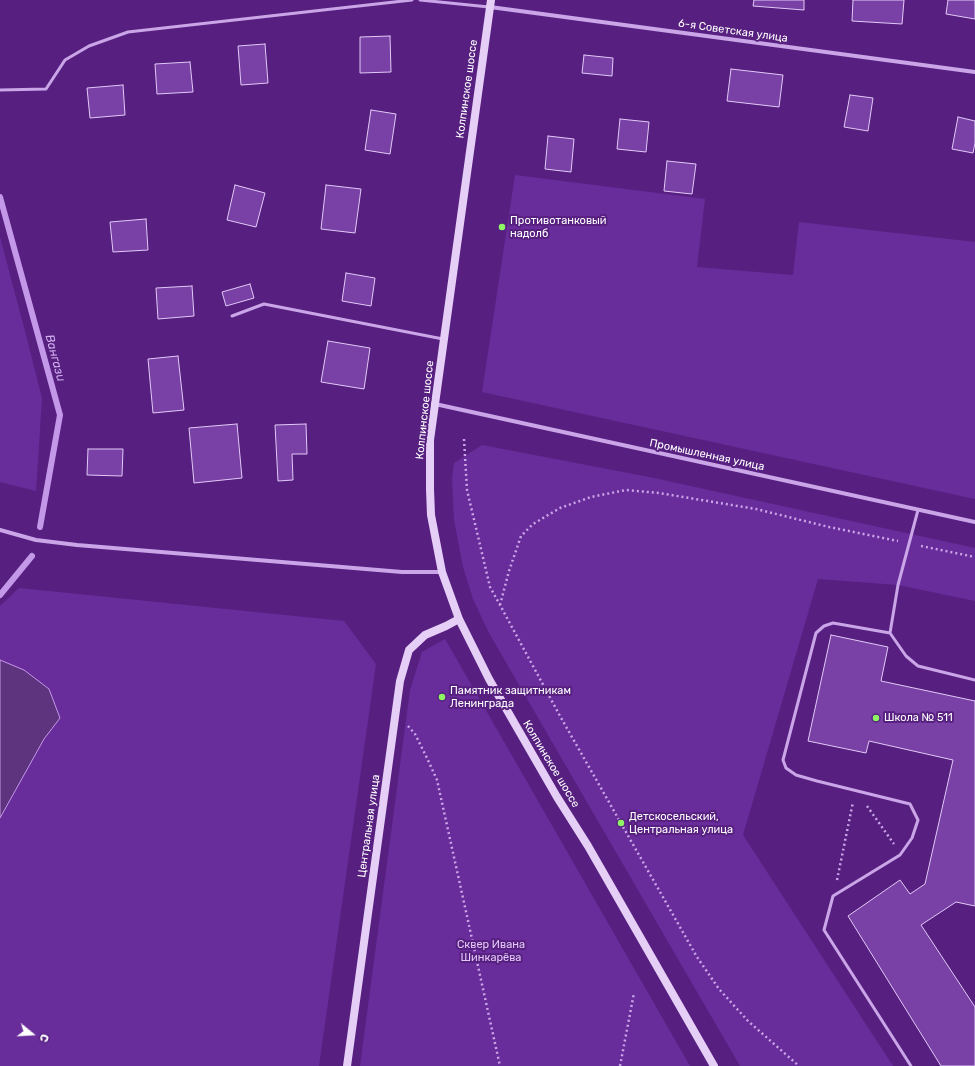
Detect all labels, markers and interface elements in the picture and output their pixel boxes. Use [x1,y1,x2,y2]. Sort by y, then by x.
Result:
street label: 6-я Советская улица [677,17,789,45]
street label: Колпинское шоссе [454,39,480,139]
place label: Противотанковый надолб [510,214,607,240]
marker: Противотанковый надолб [497,222,507,232]
water label: Вангази [42,333,68,383]
street label: Колпинское шоссе [413,360,437,460]
street label: Промышленная улица [648,436,766,474]
place label: Памятник защитникам Ленинграда [450,684,571,710]
marker: Памятник защитникам Ленинграда [437,692,447,702]
place label: Школа № 511 [884,711,953,725]
marker: Школа № 511 [871,713,881,723]
street label: Колпинское шоссе [520,718,582,810]
street label: Центральная улица [355,774,383,878]
place label: Детскосельский, Центральная улица [629,810,733,836]
marker: Детскосельский, Центральная улица [616,818,626,828]
park label: Сквер Ивана Шинкарёва [457,938,525,964]
north arrow [12,1014,52,1054]
text: С [37,1032,51,1044]

